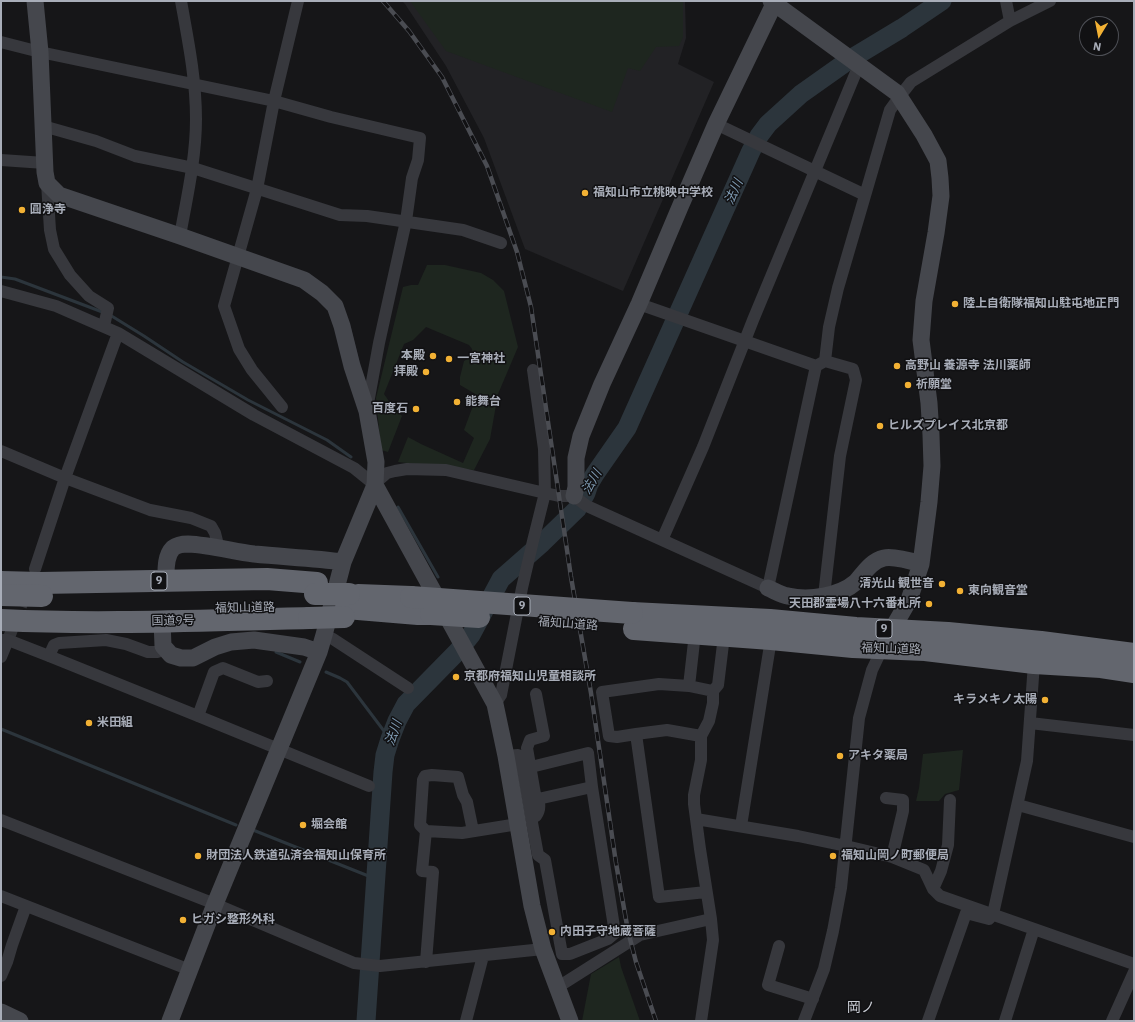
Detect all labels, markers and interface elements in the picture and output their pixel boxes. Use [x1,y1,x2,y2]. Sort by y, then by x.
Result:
north arrow [1079,16,1119,56]
text: N [1092,39,1102,54]
water label: 法川 [722,177,746,207]
place label: 福知山市立桃映中学校 [593,186,713,200]
marker: 福知山市立桃映中学校 [580,188,590,198]
place label: 圓浄寺 [30,203,66,217]
marker: 圓浄寺 [17,205,27,215]
place label: 陸上自衛隊福知山駐屯地正門 [963,297,1119,311]
marker: 陸上自衛隊福知山駐屯地正門 [950,299,960,309]
place label: 本殿 [401,349,425,363]
marker: 本殿 [428,351,438,361]
place label: 一宮神社 [457,352,505,366]
marker: 一宮神社 [444,354,454,364]
place label: 高野山 養源寺 法川薬師 [905,359,1031,373]
marker: 高野山 養源寺 法川薬師 [892,361,902,371]
place label: 拝殿 [394,365,418,379]
marker: 拝殿 [421,367,431,377]
place label: 祈願堂 [916,378,952,392]
marker: 祈願堂 [903,380,913,390]
place label: 能舞台 [465,395,501,409]
marker: 能舞台 [452,397,462,407]
place label: 百度石 [372,402,408,416]
marker: 百度石 [411,404,421,414]
place label: ヒルズプレイス北京都 [888,419,1008,433]
marker: ヒルズプレイス北京都 [875,421,885,431]
water label: 法川 [579,467,605,497]
road number: 9 [151,572,167,590]
place label: 清光山 観世音 [859,577,934,591]
marker: 清光山 観世音 [937,579,947,589]
place label: 東向観音堂 [968,584,1028,598]
marker: 東向観音堂 [955,586,965,596]
road number: 9 [514,597,530,615]
place label: 天田郡霊場八十六番札所 [789,597,921,611]
marker: 天田郡霊場八十六番札所 [924,599,934,609]
street label: 福知山道路 [215,600,275,616]
street label: 国道9号 [151,613,195,629]
street label: 福知山道路 [538,615,598,633]
road number: 9 [876,620,892,638]
street label: 福知山道路 [861,641,921,657]
place label: 京都府福知山児童相談所 [464,670,596,684]
marker: 京都府福知山児童相談所 [451,672,461,682]
place label: キラメキノ太陽 [953,693,1037,707]
marker: キラメキノ太陽 [1040,695,1050,705]
place label: 米田組 [97,716,133,730]
marker: 米田組 [84,718,94,728]
water label: 法川 [382,718,406,748]
place label: アキタ薬局 [848,749,908,763]
marker: アキタ薬局 [835,751,845,761]
place label: 堀会館 [311,818,347,832]
marker: 堀会館 [298,820,308,830]
place label: 財団法人鉄道弘済会福知山保育所 [206,849,386,863]
place label: 福知山岡ノ町郵便局 [841,849,949,863]
marker: 財団法人鉄道弘済会福知山保育所 [193,851,203,861]
marker: 福知山岡ノ町郵便局 [828,851,838,861]
place label: ヒガシ整形外科 [191,913,275,927]
marker: ヒガシ整形外科 [178,915,188,925]
place label: 内田子守地蔵菩薩 [560,925,656,939]
marker: 内田子守地蔵菩薩 [547,927,557,937]
district label: 岡ノ [847,1000,875,1016]

